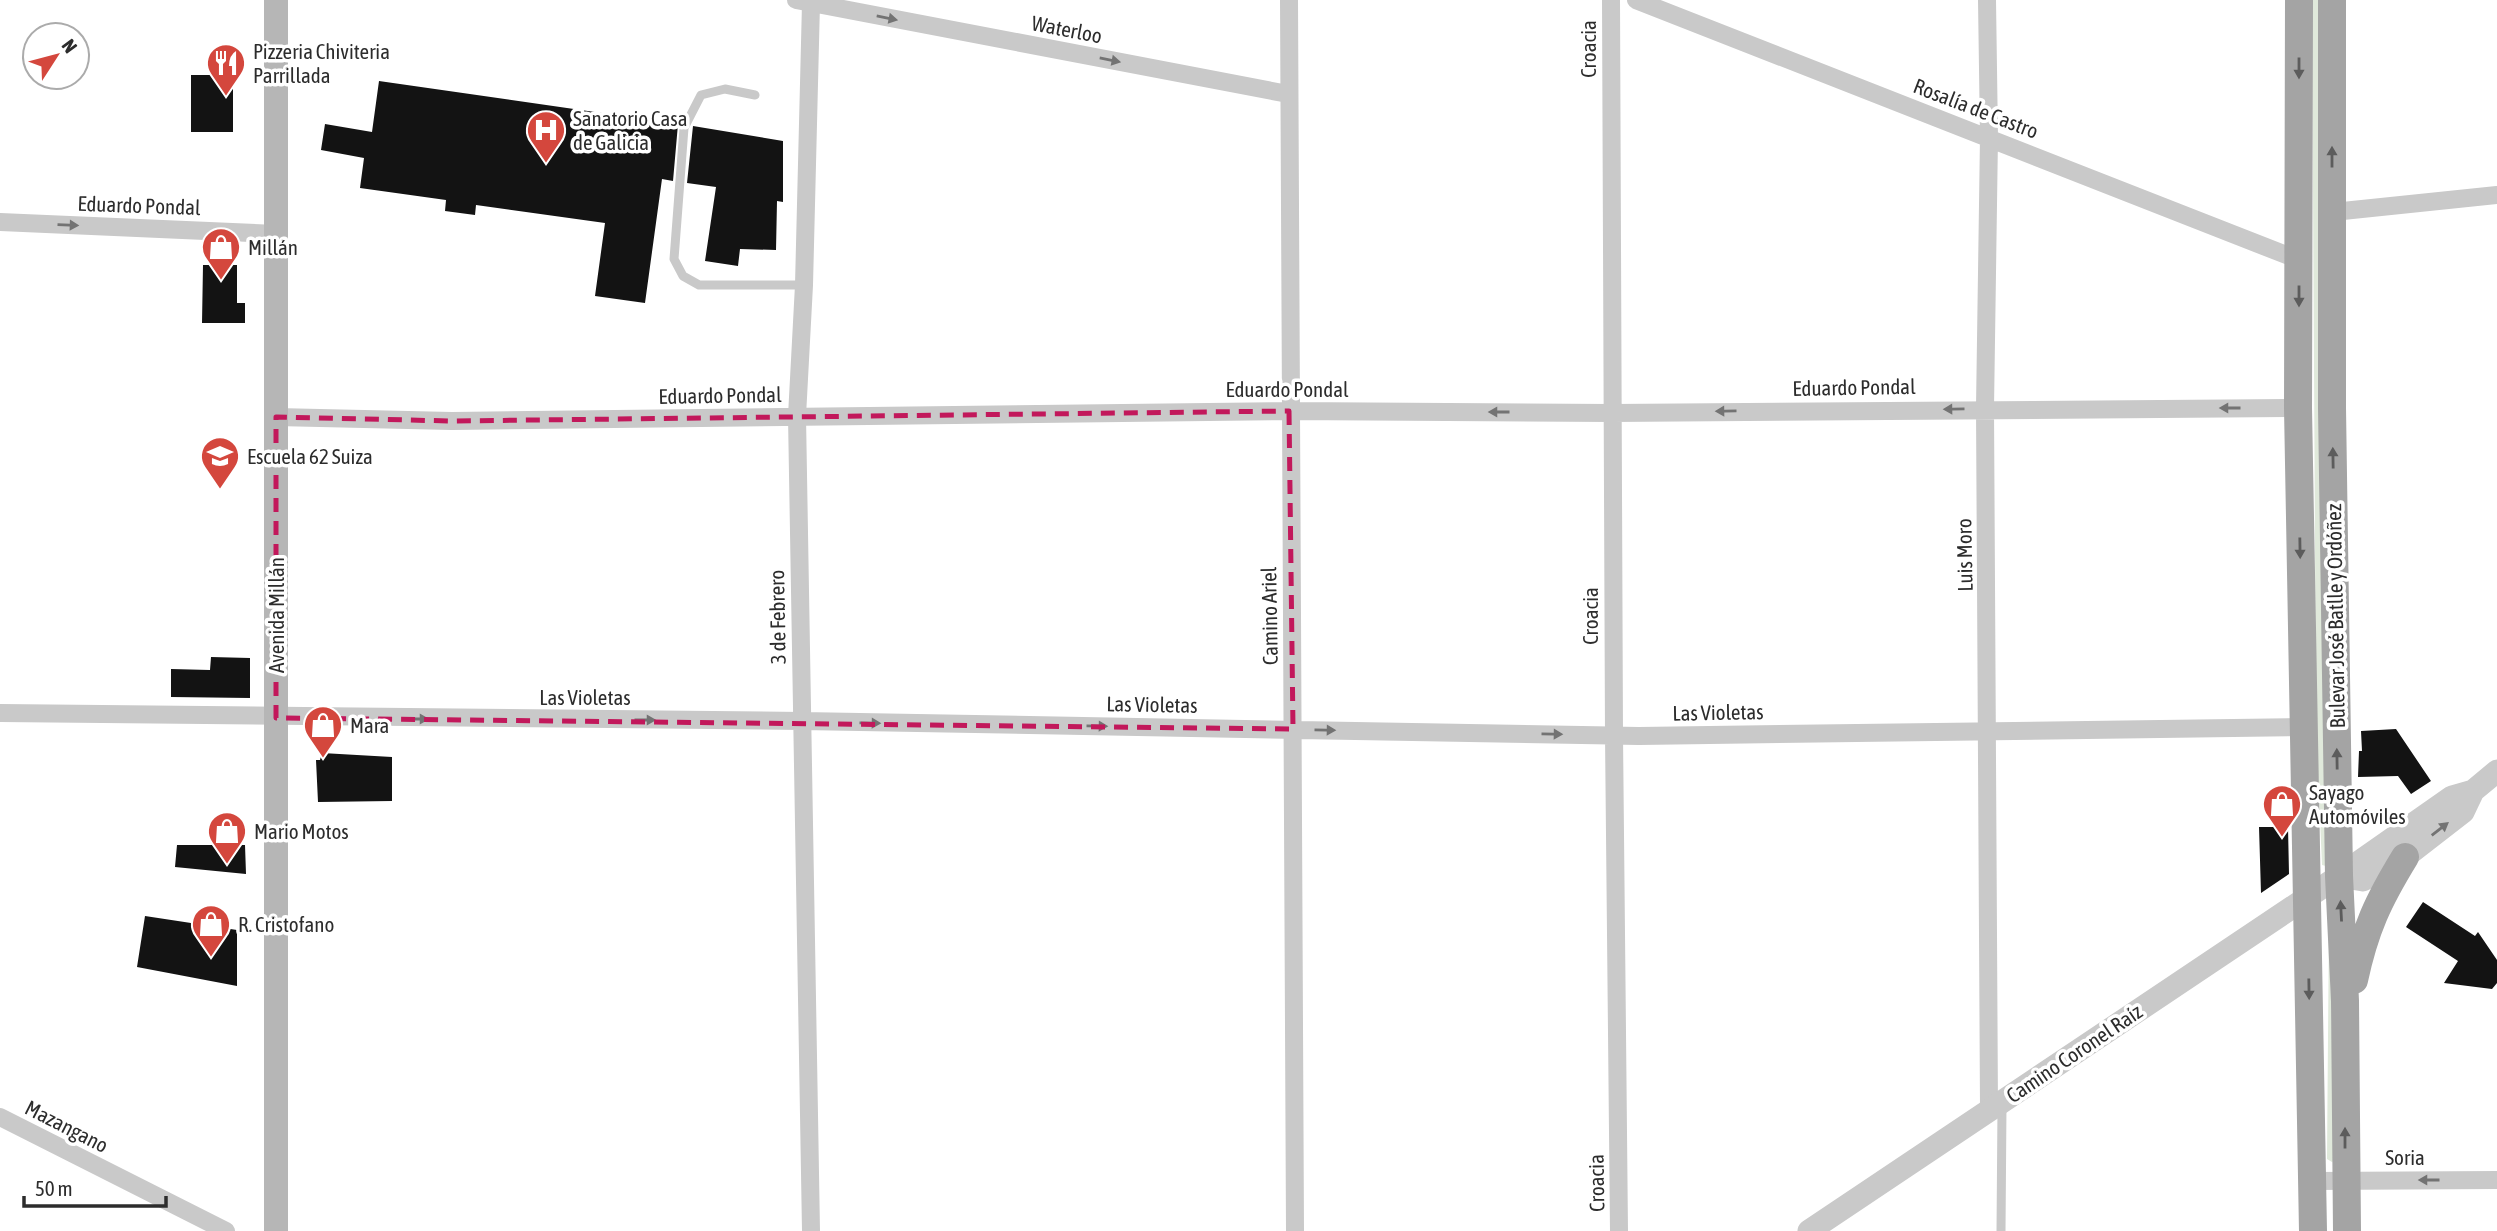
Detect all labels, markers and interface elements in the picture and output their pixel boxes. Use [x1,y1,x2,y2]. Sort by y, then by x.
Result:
street label: Waterloo [1030,10,1104,48]
one-way arrow [876,12,898,23]
street label: Croacia [1576,20,1600,78]
north arrow [21,21,91,91]
text: N [58,35,82,57]
place label: Pizzeria Chiviteria Parrillada [253,39,390,87]
restaurant icon: Pizzeria Chiviteria Parrillada [205,42,247,97]
one-way arrow [1099,55,1121,66]
one-way arrow [2293,57,2305,79]
street label: Rosalía de Castro [1910,73,2042,143]
place label: Sanatorio Casa de Galicia [573,106,687,154]
hospital icon: Sanatorio Casa de Galicia [525,109,567,164]
one-way arrow [2327,145,2338,167]
street label: Eduardo Pondal [77,191,201,219]
one-way arrow [57,220,79,231]
shop icon: Millán [200,226,242,281]
place label: Millán [248,235,298,259]
one-way arrow [2293,285,2305,307]
street label: Eduardo Pondal [1792,374,1916,400]
street label: Eduardo Pondal [1225,377,1349,401]
street label: Eduardo Pondal [658,382,782,408]
one-way arrow [2219,402,2241,414]
one-way arrow [1942,403,1964,415]
one-way arrow [1487,406,1509,418]
one-way arrow [1715,406,1737,417]
school or university icon: Escuela 62 Suiza [199,435,241,490]
place label: Escuela 62 Suiza [247,444,373,468]
one-way arrow [2327,446,2339,468]
street label: Bulevar José Batlle y Ordóñez [2321,503,2349,729]
street label: Luis Moro [1951,518,1977,592]
one-way arrow [2295,537,2306,559]
street label: Avenida Millán [264,557,288,673]
street label: Camino Ariel [1256,566,1282,665]
street label: 3 de Febrero [764,570,790,664]
street label: Croacia [1578,587,1602,645]
street label: Las Violetas [539,685,631,709]
street label: Las Violetas [1106,691,1198,717]
street label: Las Violetas [1672,699,1764,725]
shop icon: Mara [302,704,344,759]
place label: Mara [350,713,389,737]
one-way arrow [407,713,429,725]
one-way arrow [635,714,657,726]
one-way arrow [859,717,881,728]
one-way arrow [1086,720,1108,732]
one-way arrow [1314,724,1336,736]
one-way arrow [1541,729,1563,740]
one-way arrow [2332,747,2343,769]
place label: Sayago Automóviles [2309,780,2406,828]
shop icon: Sayago Automóviles [2261,783,2303,838]
shop icon: Mario Motos [206,810,248,865]
place label: Mario Motos [254,819,349,843]
one-way arrow [2431,822,2449,837]
one-way arrow [2335,900,2346,922]
shop icon: R. Cristofano [190,903,232,958]
place label: R. Cristofano [238,912,334,936]
one-way arrow [2304,978,2315,1000]
street label: Camino Coronel Raíz [2002,999,2147,1107]
street label: Mazangano [22,1095,112,1157]
one-way arrow [2339,1127,2351,1149]
street label: Soria [2385,1145,2425,1169]
street label: Croacia [1583,1154,1609,1212]
scale bar [24,1164,166,1208]
one-way arrow [2418,1174,2440,1186]
text: 50 m [35,1176,73,1200]

